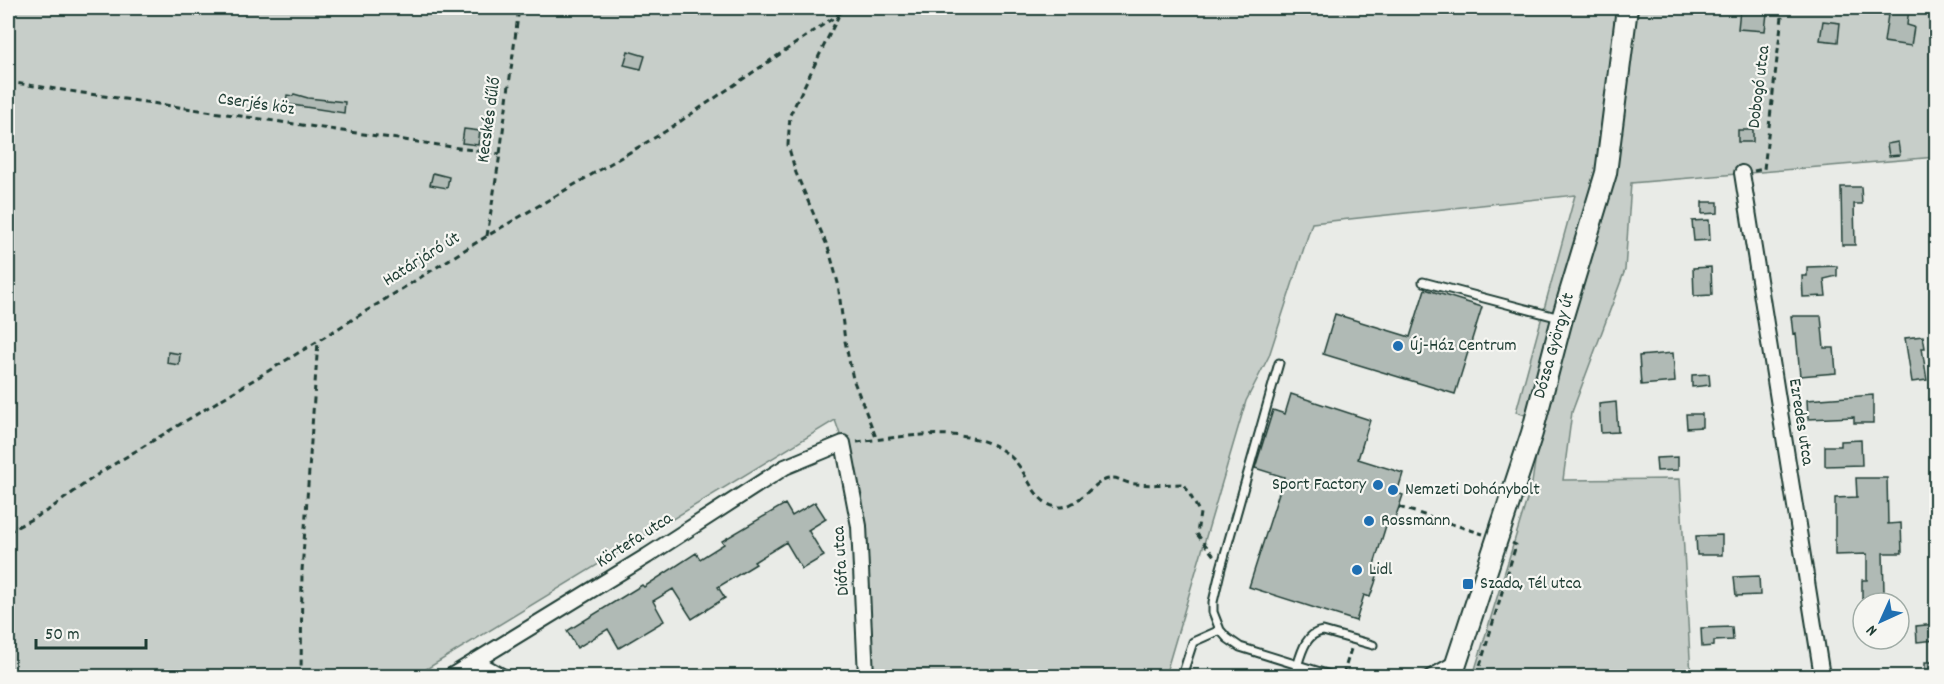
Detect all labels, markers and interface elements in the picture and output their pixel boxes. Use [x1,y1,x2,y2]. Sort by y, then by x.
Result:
street label: Dobogó utca [1743,44,1778,130]
street label: Kecskés dűlő [472,75,509,165]
street label: Cserjés köz [216,87,296,123]
street label: Határjáró út [379,226,466,294]
street label: Dózsa György út [1528,290,1582,402]
place label: Új-Ház Centrum [1410,334,1517,359]
marker: Új-Ház Centrum [1391,339,1405,353]
street label: Ezredes utca [1781,377,1819,468]
place label: Sport Factory [1272,473,1367,498]
marker: Sport Factory [1371,478,1385,492]
place label: Nemzeti Dohánybolt [1405,478,1540,503]
marker: Nemzeti Dohánybolt [1386,483,1400,497]
street label: Körtefa utca [592,507,679,575]
place label: Rossmann [1381,509,1450,534]
marker: Rossmann [1362,514,1376,528]
street label: Diófa utca [827,525,857,597]
place label: Lidl [1369,558,1393,583]
marker: Lidl [1350,563,1364,577]
place label: Szada, Tél utca [1480,572,1582,597]
marker: Szada, Tél utca [1461,577,1475,591]
north arrow [1851,591,1911,651]
scale bar [36,612,146,650]
text: N [1861,619,1883,641]
text: 50 m [45,623,80,648]

